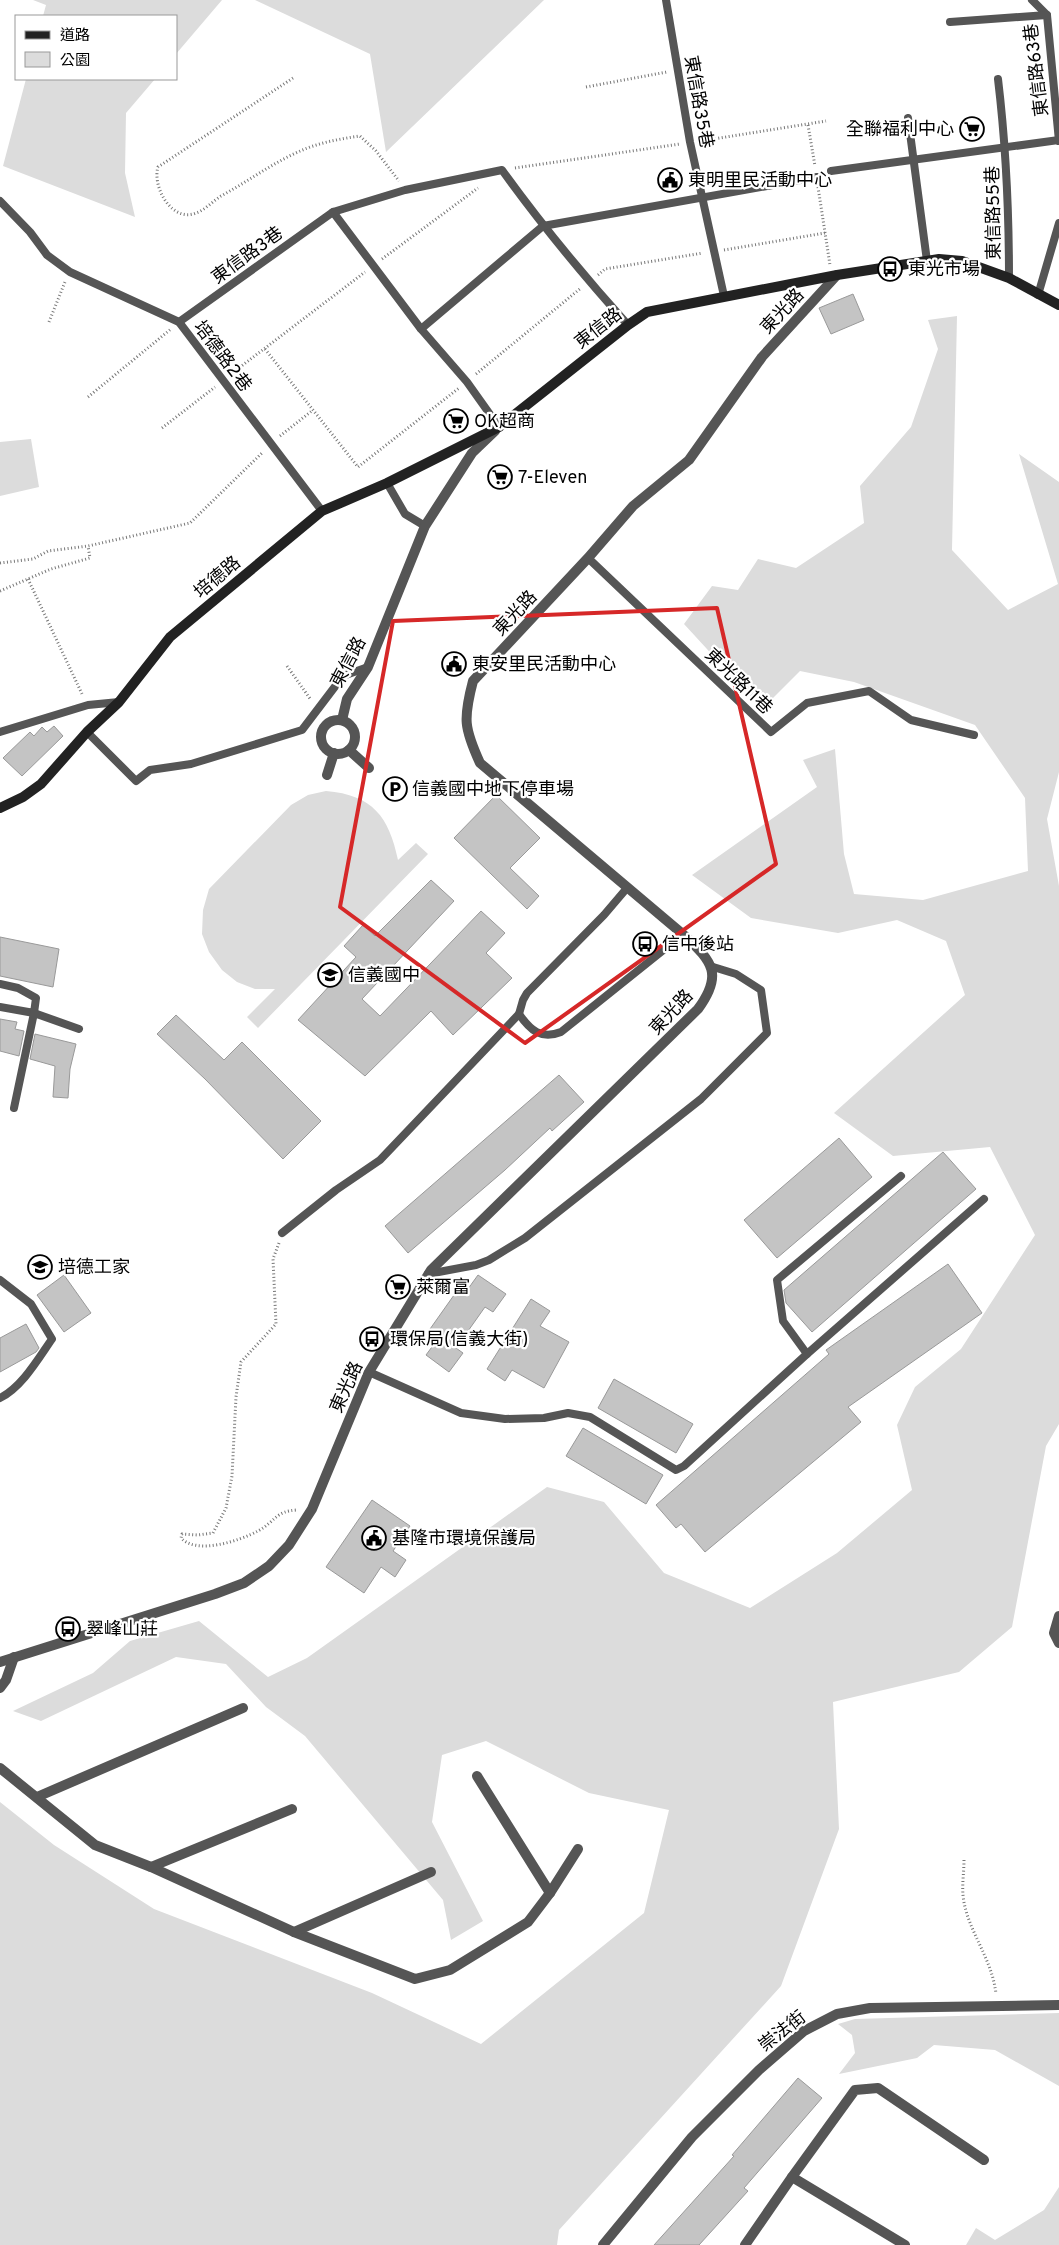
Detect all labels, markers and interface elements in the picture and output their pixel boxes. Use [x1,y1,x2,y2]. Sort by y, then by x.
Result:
legend [15,15,178,80]
street label: 東信路63巷 [1020,22,1055,118]
text: 道路 [60,27,90,46]
text: 公園 [60,52,90,71]
street label: 東信路35巷 [678,54,717,151]
supermarket icon: 全聯福利中心 [959,116,985,142]
place label: 全聯福利中心 [846,119,954,142]
street label: 東信路55巷 [982,166,1007,260]
public building icon: 東明里民活動中心 [657,167,683,193]
place label: 東明里民活動中心 [688,170,832,193]
street label: 東信路3巷 [208,223,288,290]
bus stop icon: 東光市場 [877,256,903,282]
place label: 東光市場 [908,259,980,282]
street label: 東光路 [756,284,810,340]
street label: 東信路 [571,303,627,355]
street label: 培德路2巷 [188,317,256,397]
supermarket icon: OK超商 [443,408,469,434]
place label: OK超商 [474,411,535,434]
supermarket icon: 7-Eleven [487,464,513,490]
place label: 7-Eleven [518,467,587,490]
street label: 培德路 [190,552,246,604]
street label: 東光路 [489,586,543,642]
street label: 東信路 [326,633,372,692]
street label: 東光路11巷 [699,644,777,720]
public building icon: 東安里民活動中心 [441,651,467,677]
place label: 東安里民活動中心 [472,654,616,677]
parking icon: 信義國中地下停車場 [382,776,408,802]
place label: 信義國中地下停車場 [412,779,574,802]
bus stop icon: 信中後站 [632,931,658,957]
place label: 信中後站 [662,934,734,957]
school or university icon: 信義國中 [317,962,343,988]
place label: 信義國中 [348,965,420,988]
street label: 東光路 [645,985,699,1041]
school or university icon: 培德工家 [27,1254,53,1280]
place label: 培德工家 [58,1257,130,1280]
supermarket icon: 萊爾富 [385,1274,411,1300]
place label: 萊爾富 [416,1277,470,1300]
bus stop icon: 環保局(信義大街) [359,1326,385,1352]
place label: 環保局(信義大街) [390,1329,528,1352]
street label: 東光路 [326,1358,369,1417]
public building icon: 基隆市環境保護局 [361,1525,387,1551]
place label: 基隆市環境保護局 [392,1528,536,1551]
bus stop icon: 翠峰山莊 [55,1616,81,1642]
place label: 翠峰山莊 [86,1619,158,1642]
street label: 崇法街 [755,2006,811,2058]

